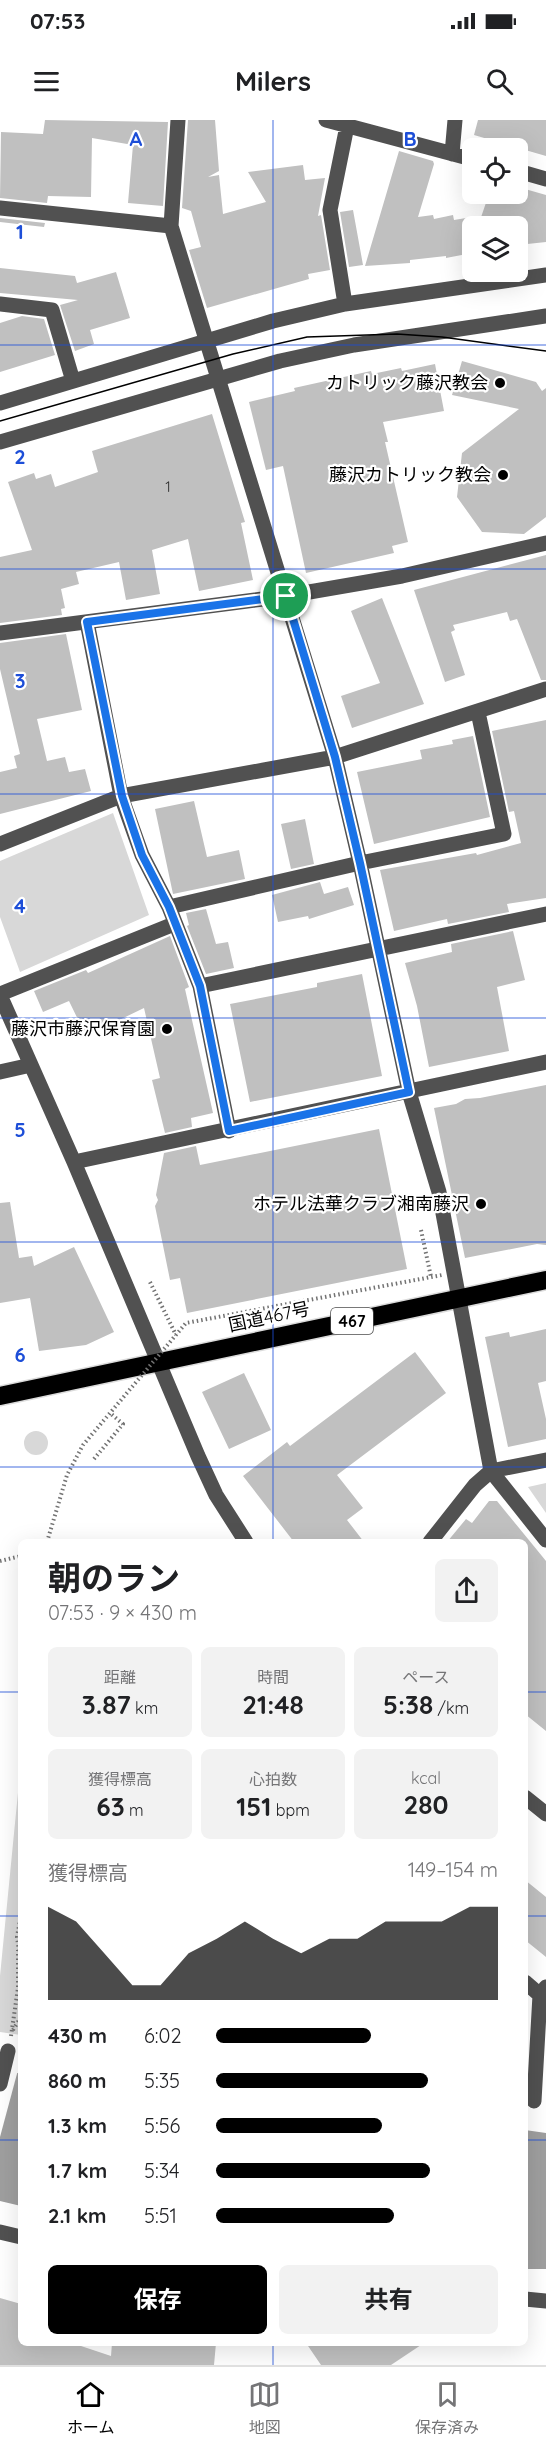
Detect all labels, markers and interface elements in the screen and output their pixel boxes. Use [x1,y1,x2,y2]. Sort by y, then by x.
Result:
text: 07:53 [30,7,85,35]
text: Milers [235,64,311,98]
icon: menu [30,65,63,98]
icon: search [483,65,516,98]
text: A [130,126,143,151]
text: B [403,126,417,151]
map controls [462,138,528,282]
button: locate [462,138,528,204]
button: layers [462,216,528,282]
text: 1 [16,219,24,244]
place label: カトリック藤沢教会 [326,371,488,394]
marker: カトリック藤沢教会 [493,376,507,390]
text: 2 [14,444,26,469]
place label: 藤沢カトリック教会 [329,463,491,486]
marker: 藤沢カトリック教会 [496,468,510,482]
house number: 1 [165,477,171,496]
pin [260,570,311,621]
icon: arrive [269,579,302,612]
text: 3 [15,668,25,693]
text: 4 [14,893,26,918]
place label: 藤沢市藤沢保育園 [11,1017,155,1040]
marker: 藤沢市藤沢保育園 [160,1022,174,1036]
text: 5 [14,1117,26,1142]
place label: ホテル法華クラブ湘南藤沢 [253,1192,469,1215]
marker: ホテル法華クラブ湘南藤沢 [474,1197,488,1211]
street label: 国道467号 [226,1297,312,1336]
road number: 467 [331,1308,373,1334]
text: 6 [14,1342,26,1367]
text: 朝のラン [48,1557,180,1598]
button: share [435,1559,498,1622]
text: 07:53 · 9 × 430 m [48,1600,197,1625]
text: 距離 [104,1667,136,1687]
text: 時間 [257,1667,289,1687]
text: ペース [402,1667,450,1687]
text: 3.87 [82,1688,131,1721]
text: 21:48 [242,1688,304,1721]
text: 5:38 [383,1688,433,1721]
text: km [131,1698,158,1718]
text: /km [433,1698,469,1718]
text: kcal [411,1768,441,1788]
text: 獲得標高 [88,1769,152,1789]
text: 心拍数 [249,1769,297,1789]
text: 280 [403,1788,449,1821]
text: 63 [96,1790,125,1823]
text: 151 [236,1790,271,1823]
text: m [125,1800,144,1820]
text: bpm [271,1800,310,1820]
text: 149–154 m [408,1857,498,1882]
text: 獲得標高 [48,1860,128,1885]
text: 430 m [48,2023,107,2048]
text: 6:02 [144,2023,181,2048]
text: 860 m [48,2068,106,2093]
text: 5:35 [144,2068,180,2093]
text: 1.3 km [48,2113,107,2138]
text: 5:56 [144,2113,180,2138]
text: 1.7 km [48,2158,107,2183]
text: 5:34 [144,2158,180,2183]
text: 2.1 km [48,2203,107,2228]
text: 5:51 [144,2203,177,2228]
button: 保存 [48,2265,267,2334]
button: 共有 [279,2265,498,2334]
tab: ホーム [67,2378,114,2438]
tab: 地図 [248,2378,281,2438]
tab: 保存済み [415,2378,479,2438]

